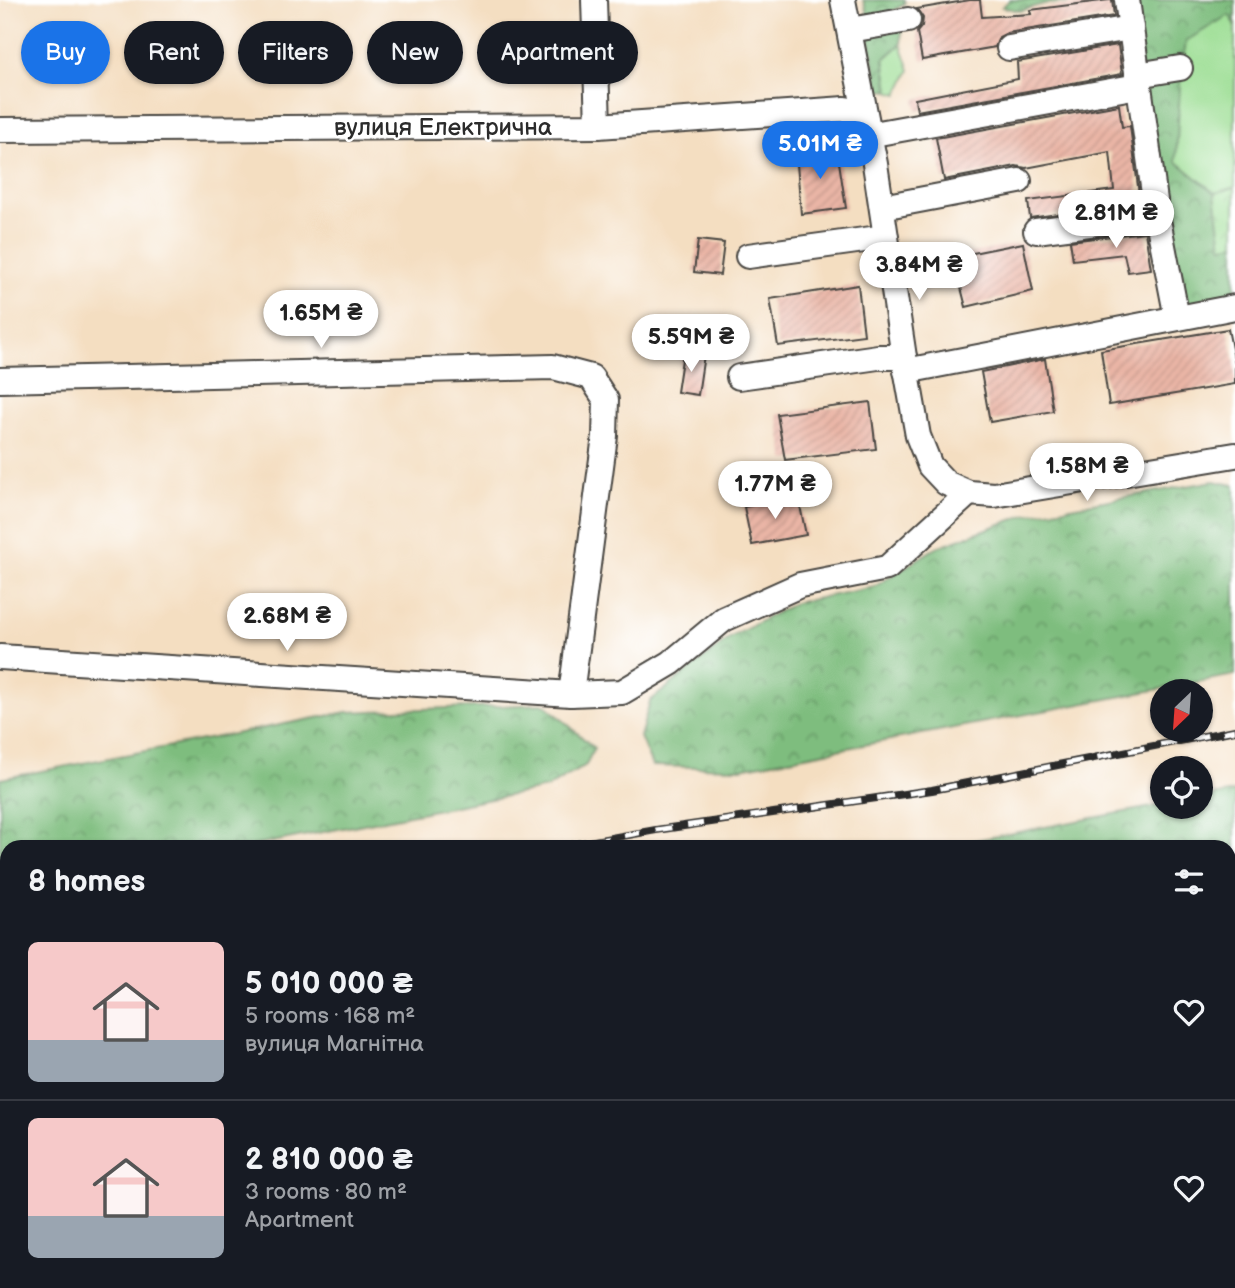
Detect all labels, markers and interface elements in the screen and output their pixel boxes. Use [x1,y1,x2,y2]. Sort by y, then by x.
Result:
chip: Buy [21,21,110,84]
chip: Rent [124,21,224,84]
chip: Filters [238,21,353,84]
chip: New [367,21,463,84]
chip: Apartment [477,21,638,84]
street label: вулиця Електрична [334,113,552,142]
pin: 5.01M ₴ [755,122,885,181]
text: 5.01M ₴ [778,130,862,158]
pin: 2.81M ₴ [1051,190,1181,250]
text: 2.81M ₴ [1074,199,1158,227]
pin: 3.84M ₴ [854,243,984,302]
text: 3.84M ₴ [875,251,963,279]
pin: 1.65M ₴ [256,290,386,350]
text: 1.65M ₴ [279,299,363,327]
pin: 5.59M ₴ [626,314,756,374]
text: 5.59M ₴ [648,323,734,351]
pin: 1.58M ₴ [1022,444,1152,503]
text: 1.58M ₴ [1045,452,1129,480]
pin: 1.77M ₴ [710,462,840,521]
text: 1.77M ₴ [734,470,816,498]
pin: 2.68M ₴ [222,594,352,653]
text: 2.68M ₴ [243,602,331,630]
north arrow [1150,679,1213,742]
map controls [1150,679,1213,819]
button: locate [1150,756,1213,819]
icon: filters [1170,863,1208,901]
text: 8 homes [28,864,145,900]
text: 5 010 000 ₴ [245,966,413,1002]
icon: home [84,970,168,1054]
icon: heart [1170,993,1208,1031]
text: 5 rooms · 168 m² [245,1002,415,1030]
text: вулиця Магнітна [245,1030,424,1058]
text: 2 810 000 ₴ [245,1142,413,1178]
icon: home [84,1146,168,1230]
icon: heart [1170,1169,1208,1207]
text: 3 rooms · 80 m² [245,1178,407,1206]
text: Apartment [245,1206,354,1234]

